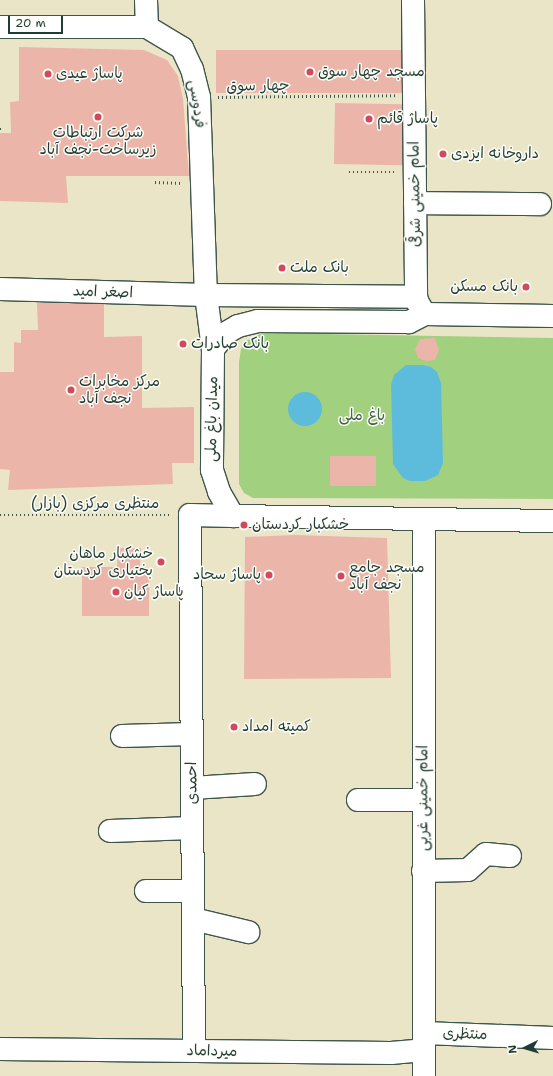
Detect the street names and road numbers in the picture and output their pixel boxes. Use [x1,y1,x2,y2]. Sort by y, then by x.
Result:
street label: چهار سوق [226,76,290,96]
street label: فردوسی [185,79,209,129]
street label: امام خمینی شرقی [405,141,425,247]
street label: اصغر امید [73,282,133,302]
street label: میدان باغ ملی [202,376,222,462]
street label: منتظری مرکزی (بازار) [31,495,159,513]
street label: امام خمینی غربی [414,745,432,851]
street label: احمدی [183,761,201,805]
street label: منتظری [442,1024,488,1044]
street label: میرداماد [186,1042,238,1060]

